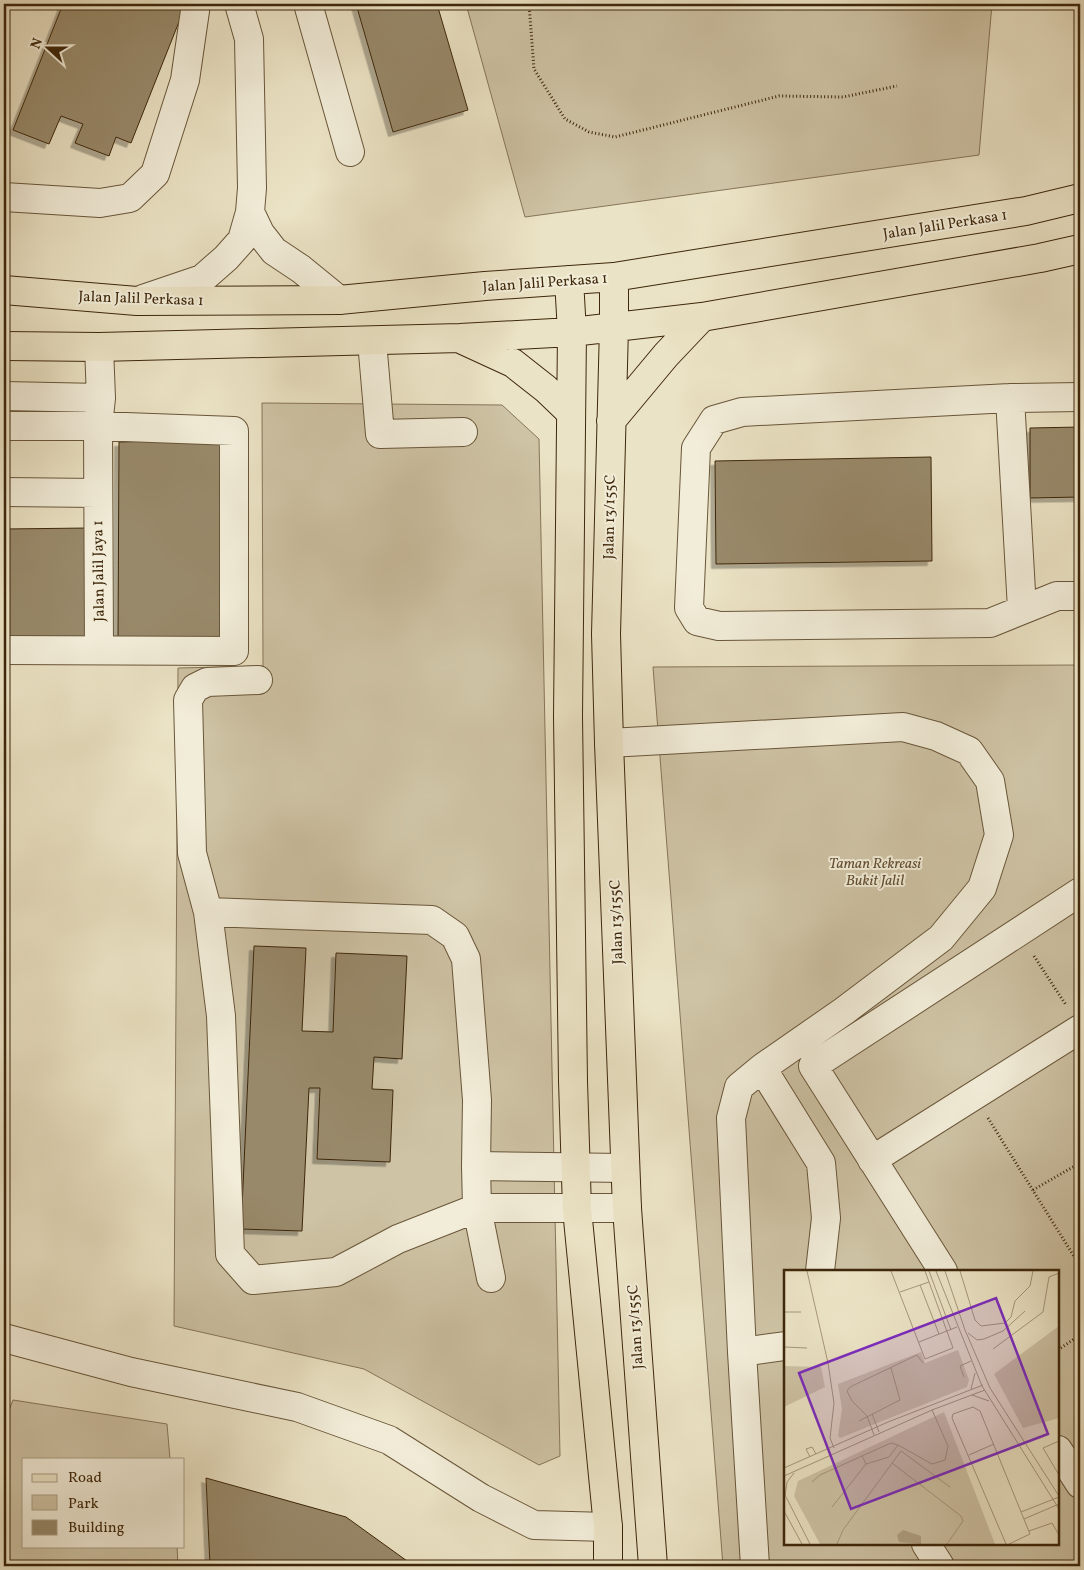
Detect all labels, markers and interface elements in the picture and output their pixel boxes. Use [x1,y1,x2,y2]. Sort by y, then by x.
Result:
north arrow [22,22,72,72]
text: N [27,36,48,52]
street label: Jalan Jalil Perkasa 1 [882,205,1009,246]
street label: Jalan Jalil Perkasa 1 [482,269,608,298]
street label: Jalan Jalil Perkasa 1 [78,287,204,312]
street label: Jalan 13/155C [599,474,622,560]
street label: Jalan Jalil Jaya 1 [88,520,111,622]
park label: Taman Rekreasi Bukit Jalil [829,854,921,892]
street label: Jalan 13/155C [606,879,629,965]
inset map [784,1270,1059,1545]
street label: Jalan 13/155C [623,1284,650,1370]
legend [22,1458,185,1548]
text: Road [68,1468,102,1489]
text: Park [68,1494,99,1515]
text: Building [68,1518,125,1539]

